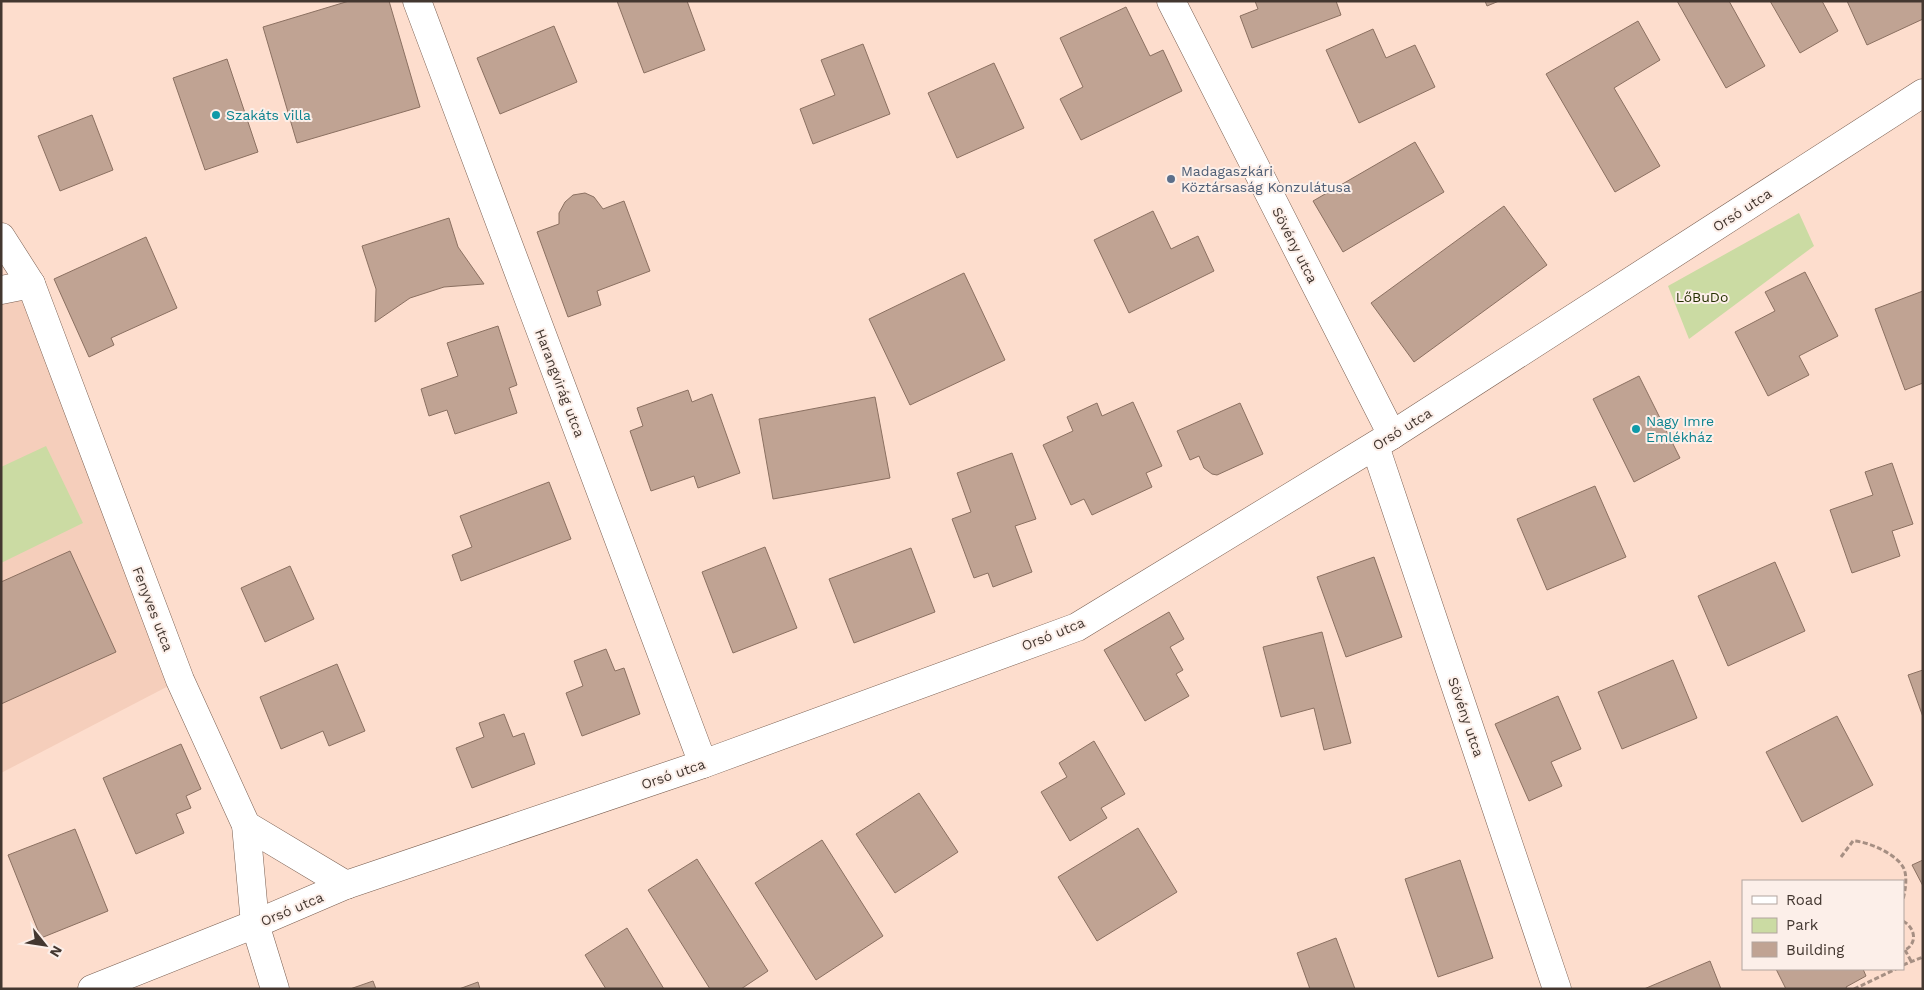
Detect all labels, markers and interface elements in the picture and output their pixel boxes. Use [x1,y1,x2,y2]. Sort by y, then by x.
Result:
place label: Szakáts villa [226,107,311,123]
marker: Szakáts villa [210,109,222,121]
place label: Madagaszkári Köztársaság Konzulátusa [1181,163,1351,195]
marker: Madagaszkári Köztársaság Konzulátusa [1165,173,1177,185]
street label: Orsó utca [1710,185,1774,235]
street label: Sövény utca [1269,204,1321,286]
park label: LőBuDo [1676,289,1728,305]
street label: Harangvirág utca [532,327,588,439]
street label: Orsó utca [1370,405,1435,453]
place label: Nagy Imre Emlékház [1646,413,1714,445]
marker: Nagy Imre Emlékház [1630,423,1642,435]
street label: Fenyves utca [130,564,176,654]
street label: Orsó utca [1019,614,1087,654]
street label: Sövény utca [1445,675,1487,759]
street label: Orsó utca [639,756,707,792]
legend [1742,880,1904,970]
street label: Orsó utca [258,889,326,929]
text: Road [1786,891,1823,909]
text: Park [1786,916,1819,934]
north arrow [20,920,70,970]
text: Building [1786,941,1844,959]
text: N [47,943,66,960]

